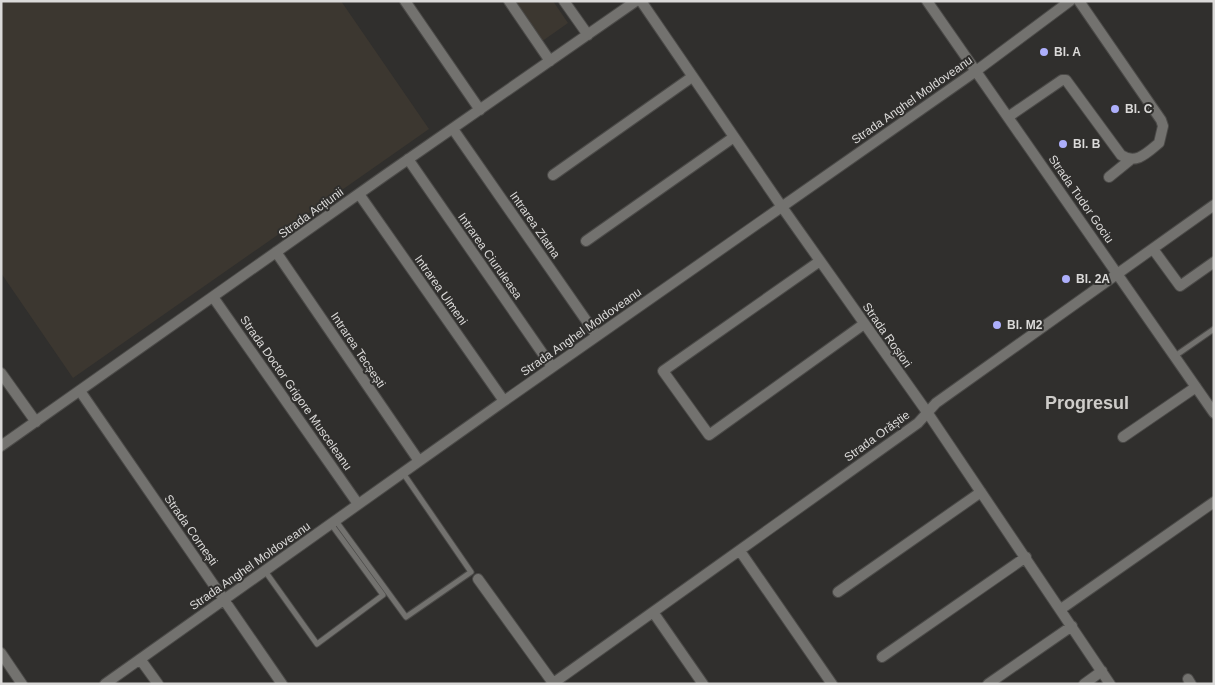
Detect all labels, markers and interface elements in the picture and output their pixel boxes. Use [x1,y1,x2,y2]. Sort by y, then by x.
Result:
place label: Bl. A [1054,45,1081,59]
marker: Bl. A [1038,46,1050,58]
street label: Strada Anghel Moldoveanu [849,53,975,147]
place label: Bl. C [1125,102,1153,116]
marker: Bl. C [1109,103,1121,115]
place label: Bl. B [1073,137,1101,151]
marker: Bl. B [1057,138,1069,150]
street label: Strada Tudor Gociu [1045,152,1117,246]
street label: Strada Acțiunii [276,185,346,241]
street label: Intrarea Zlatna [507,189,563,261]
street label: Intrarea Ciuruleasa [455,210,525,302]
street label: Intrarea Ulmeni [412,252,470,328]
place label: Bl. 2A [1076,272,1110,286]
marker: Bl. 2A [1060,273,1072,285]
street label: Strada Anghel Moldoveanu [518,285,644,379]
street label: Strada Roșiori [859,300,915,370]
street label: Intrarea Tecșești [328,310,388,390]
street label: Strada Doctor Grigore Musceleanu [237,313,355,473]
place label: Bl. M2 [1007,318,1043,332]
marker: Bl. M2 [991,319,1003,331]
district label: Progresul [1045,393,1129,413]
street label: Strada Orăștie [842,407,913,464]
street label: Strada Cornești [161,492,221,568]
street label: Strada Anghel Moldoveanu [187,519,313,613]

